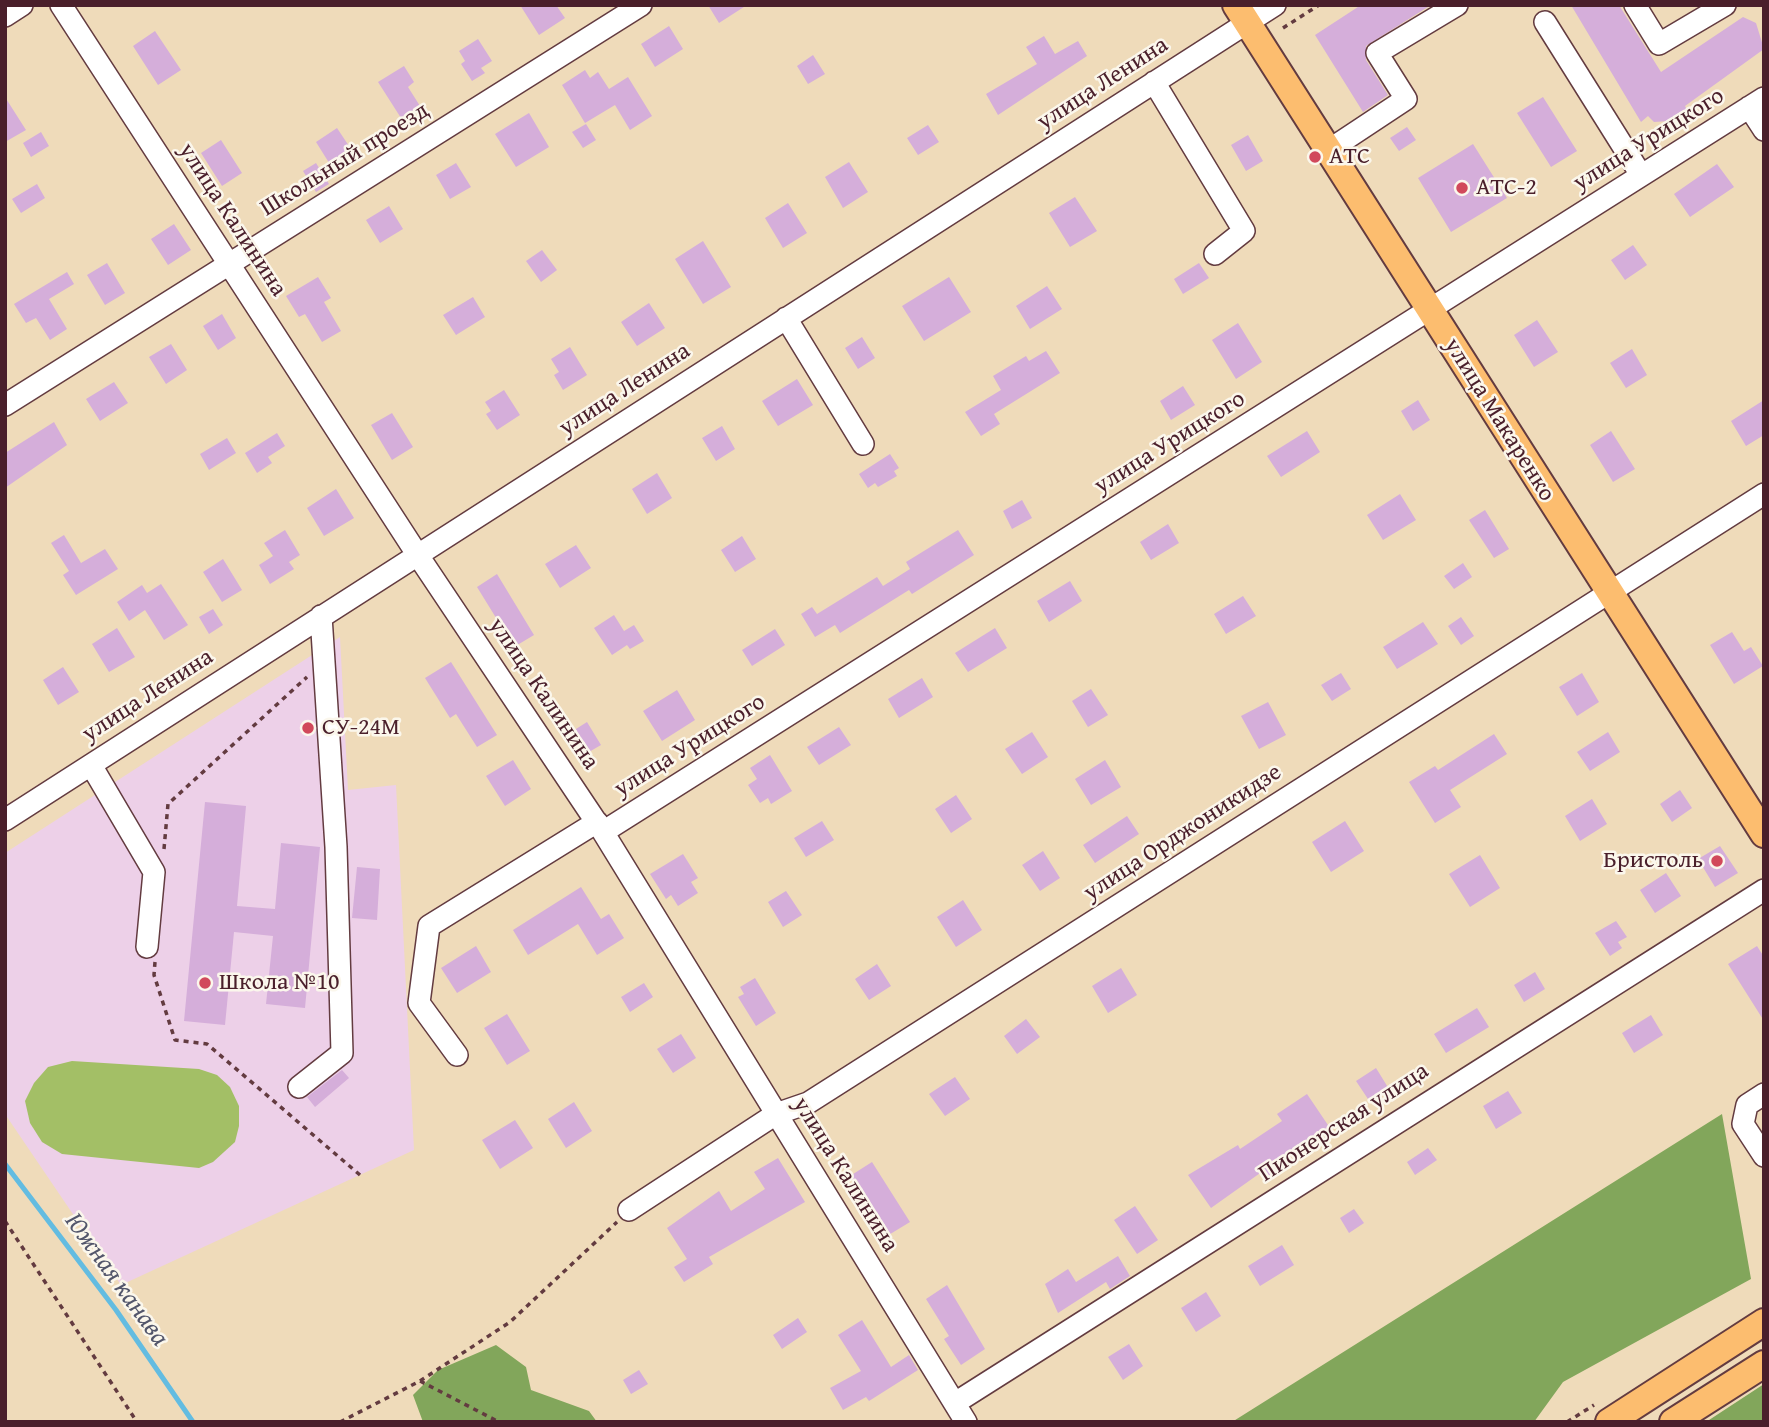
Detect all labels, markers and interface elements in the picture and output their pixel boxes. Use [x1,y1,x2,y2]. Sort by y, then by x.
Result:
street label: улица Ленина [1032,31,1174,137]
street label: улица Урицкого [1568,82,1730,198]
street label: Школьный проезд [255,97,435,223]
street label: улица Калинина [172,138,292,302]
place label: АТС [1329,143,1370,171]
marker: АТС [1307,149,1323,165]
place label: АТС-2 [1476,174,1537,202]
marker: АТС-2 [1454,180,1470,196]
street label: улица Макаренко [1437,333,1561,507]
street label: улица Ленина [554,337,696,443]
street label: улица Урицкого [1089,385,1251,501]
street label: улица Калинина [482,612,604,776]
street label: улица Ленина [77,643,219,749]
street label: улица Урицкого [609,688,771,804]
place label: СУ-24М [322,714,400,742]
marker: СУ-24М [300,720,316,736]
street label: улица Орджоникидзе [1079,758,1287,908]
place label: Бристоль [1603,847,1703,875]
marker: Бристоль [1709,853,1725,869]
place label: Школа №10 [219,969,340,997]
marker: Школа №10 [197,975,213,991]
street label: Пионерская улица [1254,1057,1434,1189]
street label: улица Калинина [786,1092,904,1258]
water label: Южная канава [57,1207,175,1353]

